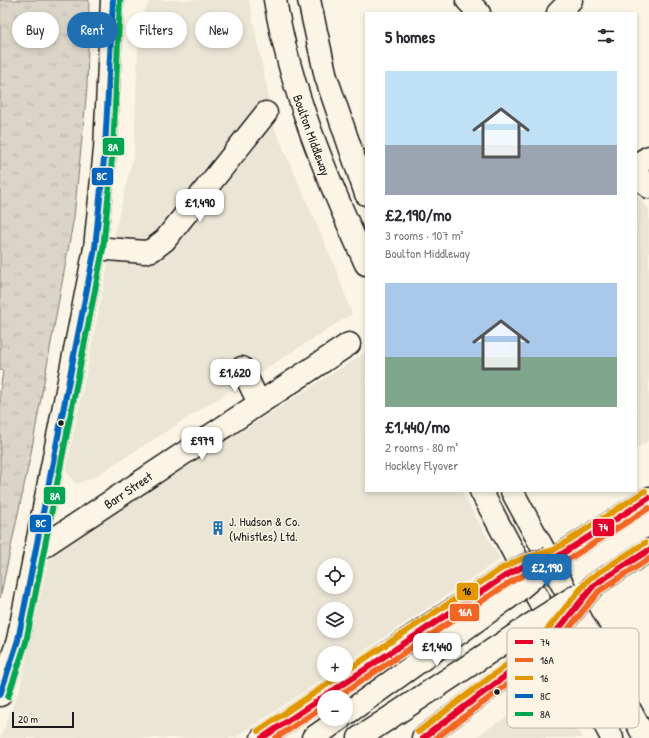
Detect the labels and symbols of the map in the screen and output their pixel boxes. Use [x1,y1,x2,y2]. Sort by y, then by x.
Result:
street label: Boulton Middleway [289,92,335,179]
line badge: 8A [102,137,125,156]
text: 8A [108,140,119,154]
line badge: 8C [91,167,114,186]
text: 8C [97,169,107,183]
pin: £1,490 [167,189,233,223]
pin: £1,620 [202,359,268,393]
unlabelled marker [56,418,66,428]
pin: £979 [178,427,226,461]
street label: Barr Street [100,467,156,513]
line badge: 8A [43,486,66,505]
text: 8A [50,489,61,503]
place label: J. Hudson & Co. (Whistles) Ltd. [229,512,300,545]
line badge: 8C [29,514,52,533]
text: 8C [36,516,46,530]
line badge: 74 [592,518,615,537]
building icon: J. Hudson & Co. (Whistles) Ltd. [210,520,226,536]
text: 74 [597,520,608,534]
pin: £2,190 [514,554,580,588]
line badge: 16 [456,582,479,601]
text: 16 [463,584,472,598]
line badge: 16A [449,603,480,622]
text: 16A [458,605,473,619]
legend [507,628,639,728]
pin: £1,440 [404,633,470,667]
text: 74 [540,635,550,649]
text: 16A [540,653,554,667]
text: 16 [540,671,549,685]
unlabelled marker [492,687,502,697]
text: 8C [540,689,551,703]
text: 8A [540,707,551,721]
scale bar [12,710,74,729]

